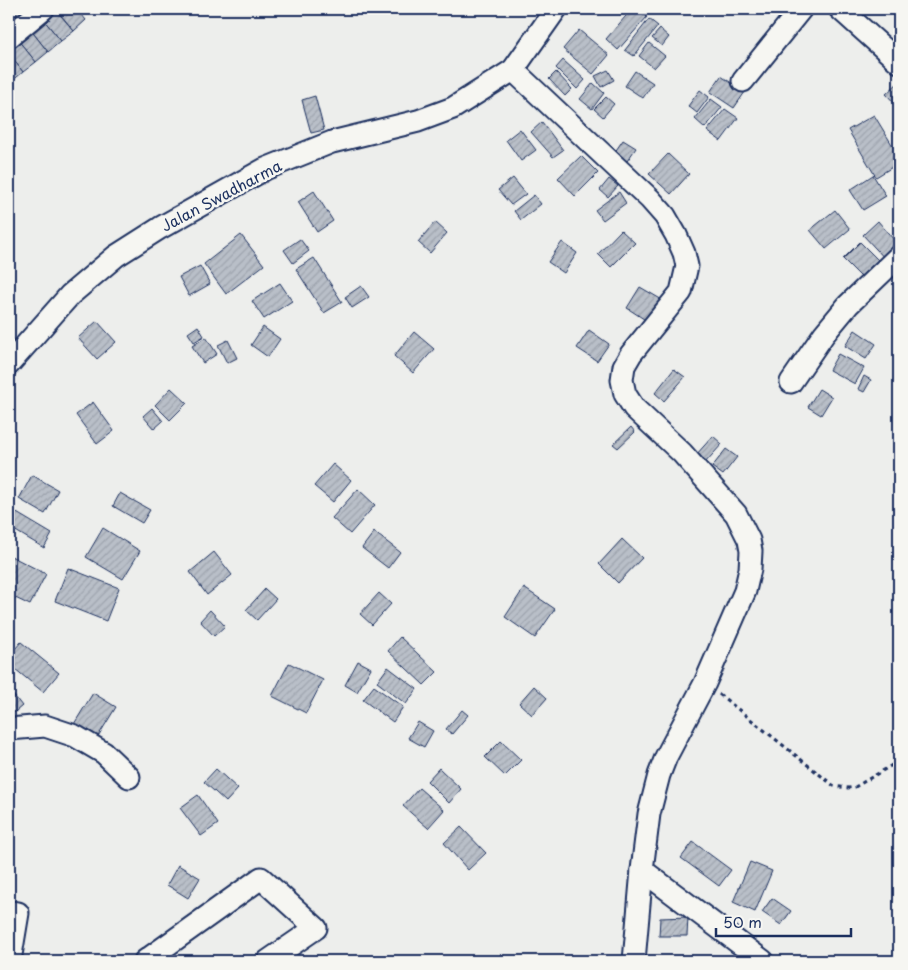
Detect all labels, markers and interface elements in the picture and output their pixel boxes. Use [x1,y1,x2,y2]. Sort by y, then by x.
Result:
street label: Jalan Swadharma [157,153,286,237]
scale bar [716,905,850,937]
text: 50 m [723,910,762,933]

